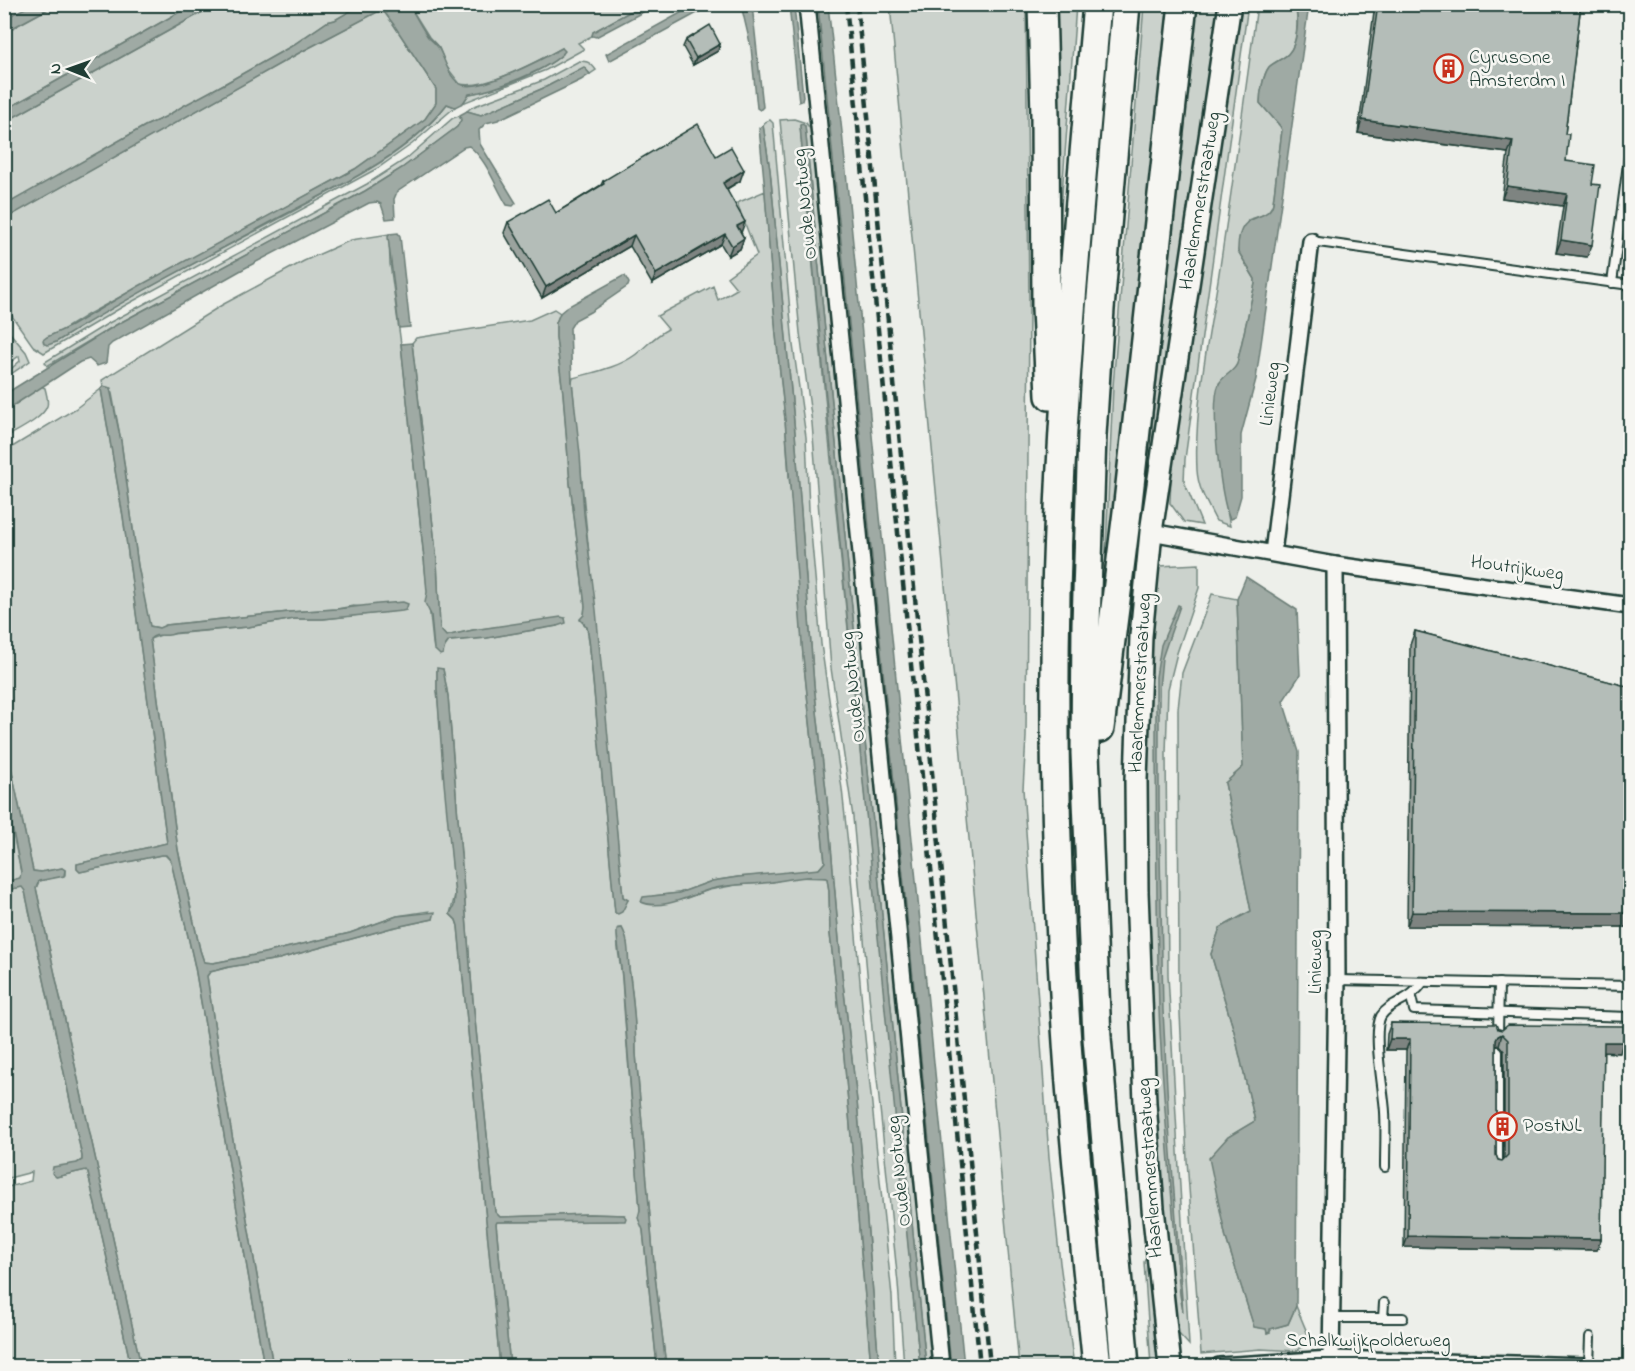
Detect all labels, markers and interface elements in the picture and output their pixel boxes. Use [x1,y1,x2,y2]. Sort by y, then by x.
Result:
north arrow [39,39,99,99]
place label: CyrusOne Amsterdm I [1469,44,1565,96]
building icon: CyrusOne Amsterdm I [1432,53,1464,85]
text: N [44,63,68,74]
street label: Haarlemmerstraatweg [1173,110,1230,293]
street label: Oude Notweg [786,147,827,261]
street label: Linieweg [1253,360,1290,428]
street label: Houtrijkweg [1468,548,1565,591]
street label: Haarlemmerstraatweg [1122,592,1161,774]
street label: Oude Notweg [834,630,875,744]
street label: Linieweg [1302,930,1332,994]
street label: Haarlemmerstraatweg [1130,1077,1173,1259]
building icon: PostNL [1486,1110,1518,1142]
place label: PostNL [1523,1112,1582,1141]
street label: Oude Notweg [880,1114,921,1228]
street label: Schalkwijkpolderweg [1285,1327,1451,1357]

